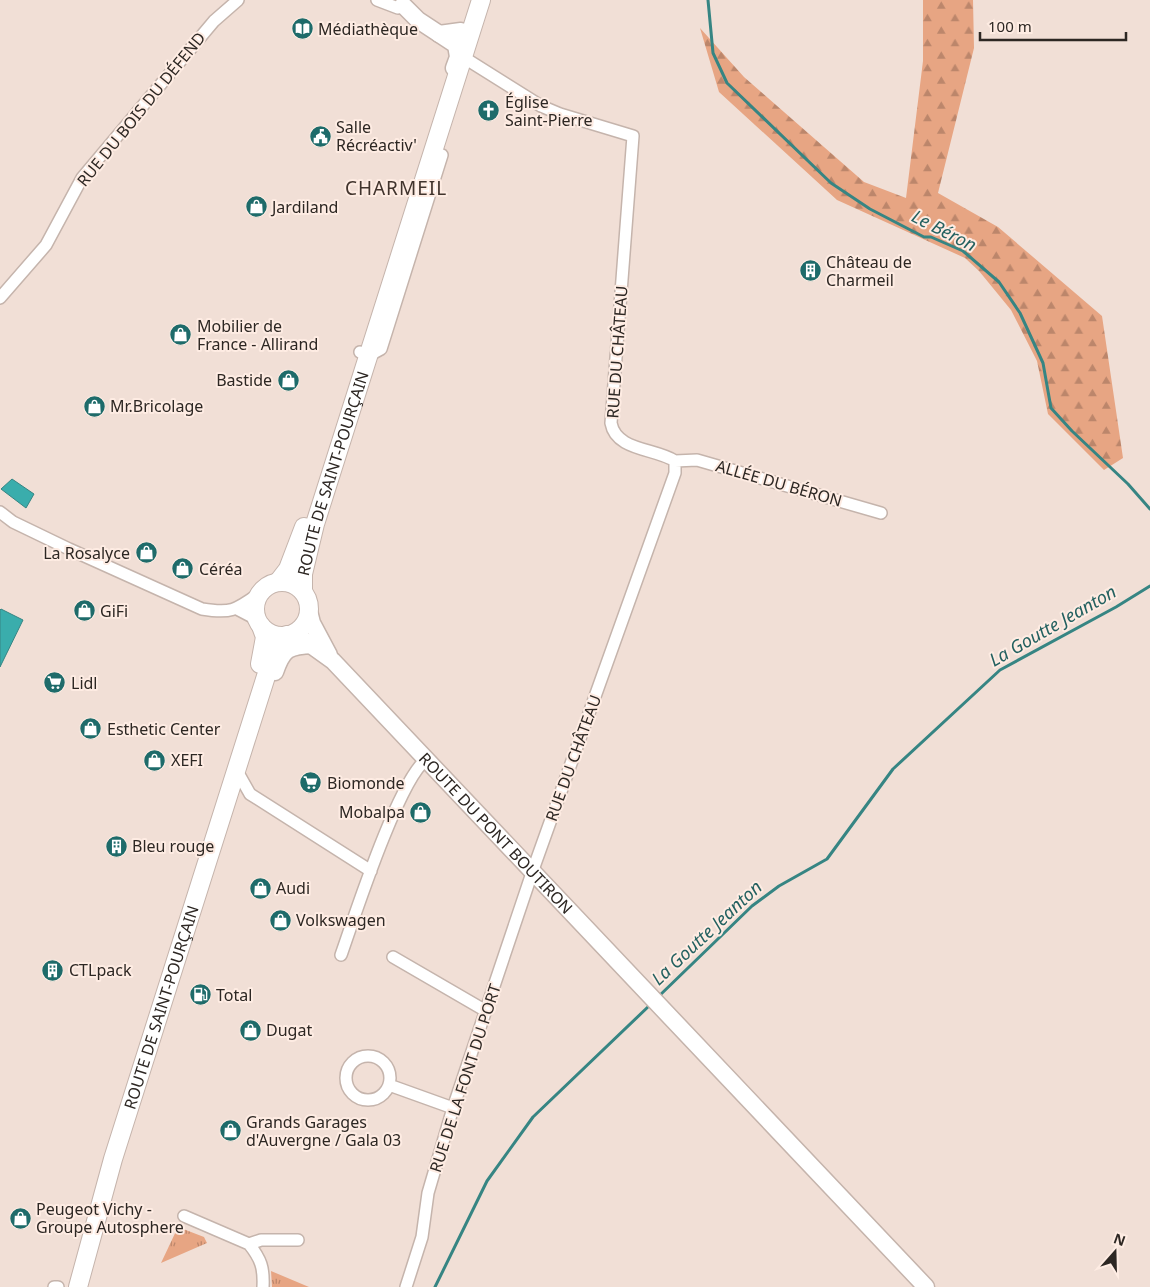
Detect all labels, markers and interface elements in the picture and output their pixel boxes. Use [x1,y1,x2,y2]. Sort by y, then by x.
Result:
scale bar [980,10,1126,42]
text: 100 m [988,16,1032,36]
library icon: Médiathèque [290,17,314,41]
place label: Médiathèque [318,18,418,40]
street label: RUE DU BOIS DU DÉFEND [72,27,210,191]
place label: Église Saint-Pierre [505,91,592,131]
church icon: Église Saint-Pierre [477,99,501,123]
place label: Salle Récréactiv' [336,116,417,156]
public building icon: Salle Récréactiv' [308,124,332,148]
district label: CHARMEIL [345,175,447,201]
shop icon: Jardiland [244,195,268,219]
place label: Jardiland [270,196,338,218]
water label: Le Béron [908,204,981,257]
place label: Château de Charmeil [826,251,912,291]
building icon: Château de Charmeil [798,259,822,283]
street label: RUE DU CHÂTEAU [601,285,633,419]
place label: Mobilier de France - Allirand [197,315,318,355]
shop icon: Mobilier de France - Allirand [169,323,193,347]
shop icon: Bastide [276,368,300,392]
street label: ROUTE DE SAINT-POURÇAIN [292,368,374,578]
place label: Bastide [216,369,272,391]
shop icon: Mr.Bricolage [82,394,106,418]
place label: Mr.Bricolage [110,395,203,417]
street label: ALLÉE DU BÉRON [713,454,845,512]
shop icon: La Rosalyce [134,541,158,565]
place label: La Rosalyce [43,542,130,564]
shop icon: Céréa [171,557,195,581]
place label: Céréa [199,558,242,580]
water label: La Goutte Jeanton [985,579,1120,671]
shop icon: GiFi [72,599,96,623]
place label: GiFi [100,600,128,622]
supermarket icon: Lidl [43,671,67,695]
place label: Lidl [71,672,97,694]
street label: RUE DU CHÂTEAU [540,692,606,824]
shop icon: Esthetic Center [79,717,103,741]
place label: Esthetic Center [107,718,221,740]
shop icon: XEFI [143,748,167,772]
street label: ROUTE DU PONT BOUTIRON [414,748,578,919]
place label: XEFI [171,749,203,771]
supermarket icon: Biomonde [299,771,323,795]
place label: Biomonde [327,772,405,794]
shop icon: Mobalpa [409,800,433,824]
place label: Mobalpa [339,801,405,823]
building icon: Bleu rouge [104,834,128,858]
place label: Bleu rouge [132,835,214,857]
water label: La Goutte Jeanton [646,875,767,990]
shop icon: Audi [248,876,272,900]
place label: Audi [276,877,310,899]
street label: ROUTE DE SAINT-POURÇAIN [118,902,204,1112]
shop icon: Volkswagen [268,908,292,932]
place label: Volkswagen [296,909,386,931]
building icon: CTLpack [41,958,65,982]
place label: CTLpack [69,959,132,981]
street label: RUE DE LA FONT DU PORT [424,981,506,1175]
fuel station icon: Total [188,983,212,1007]
place label: Total [216,984,252,1006]
shop icon: Dugat [238,1018,262,1042]
place label: Dugat [266,1019,312,1041]
place label: Grands Garages d'Auvergne / Gala 03 [246,1111,401,1151]
shop icon: Grands Garages d'Auvergne / Gala 03 [218,1119,242,1143]
place label: Peugeot Vichy - Groupe Autosphere [36,1198,184,1238]
shop icon: Peugeot Vichy - Groupe Autosphere [8,1206,32,1230]
north arrow [1090,1227,1140,1277]
text: N [1111,1228,1128,1250]

